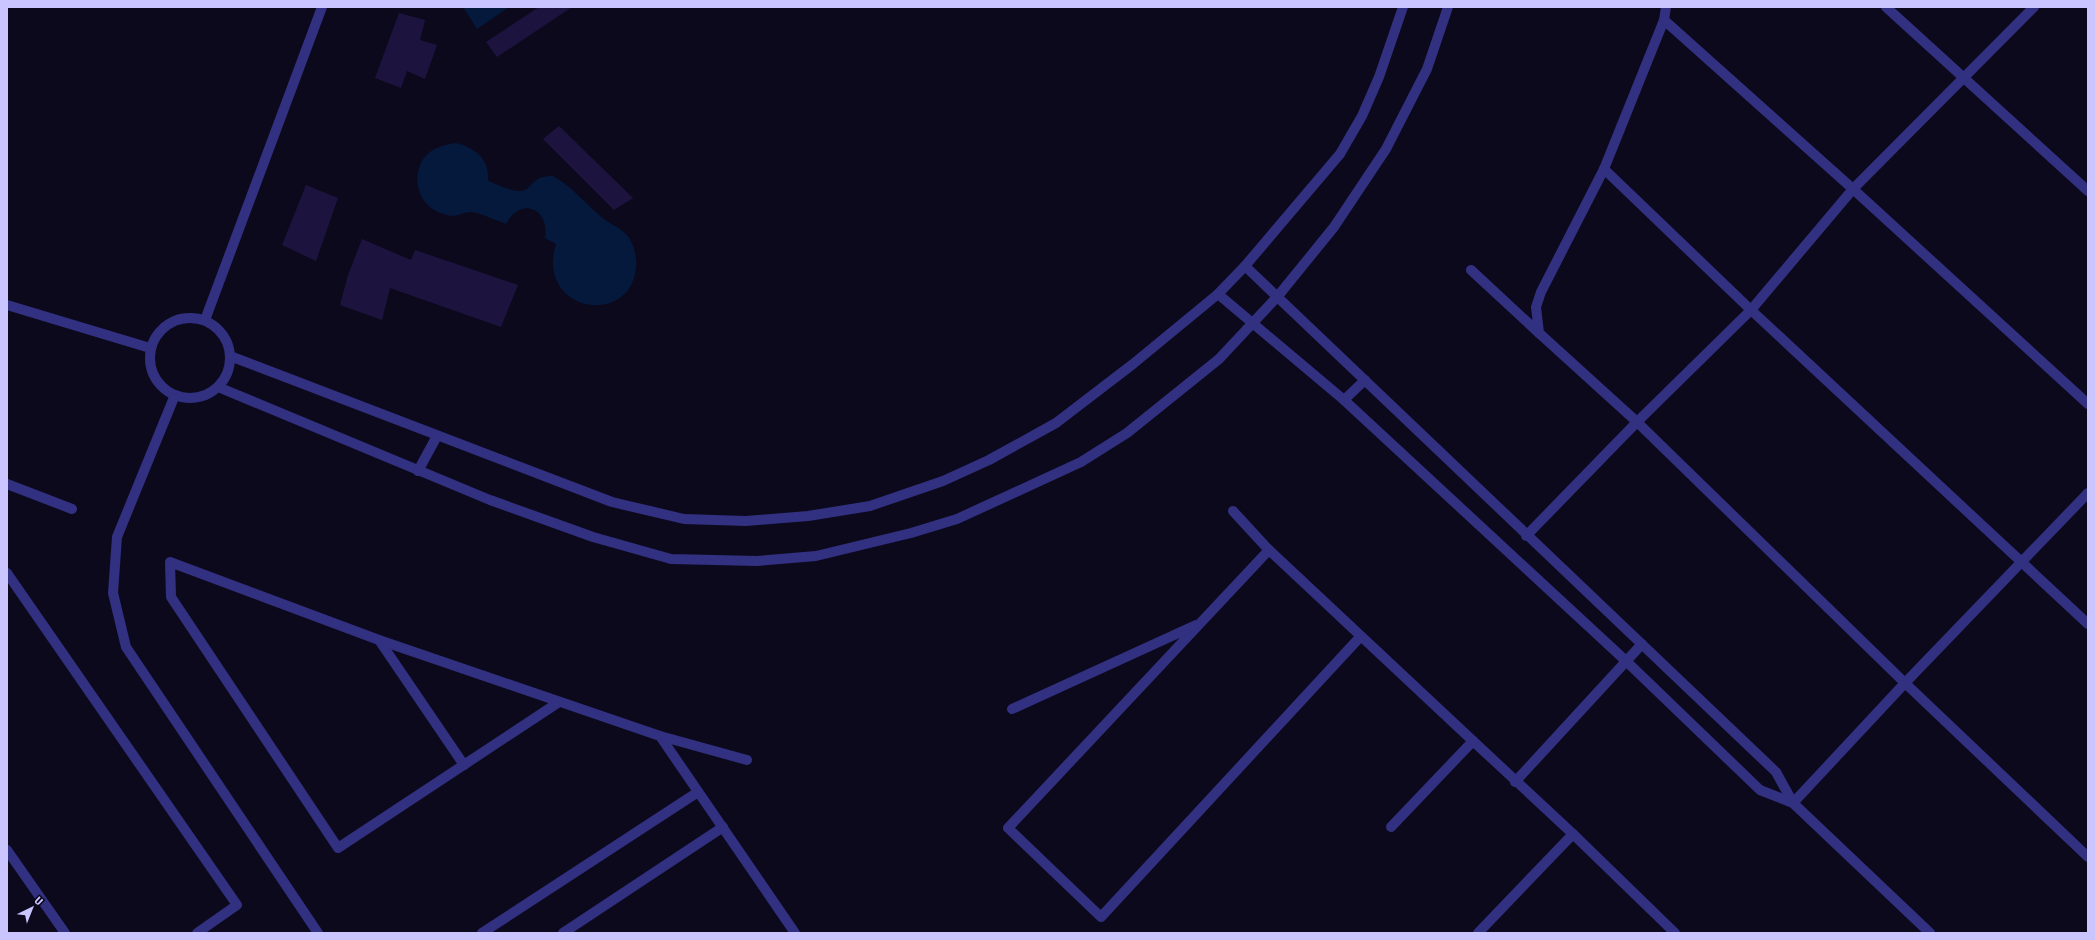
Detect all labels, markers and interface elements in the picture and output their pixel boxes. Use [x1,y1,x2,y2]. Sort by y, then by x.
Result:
north arrow [12,888,52,928]
text: U [32,894,45,908]

